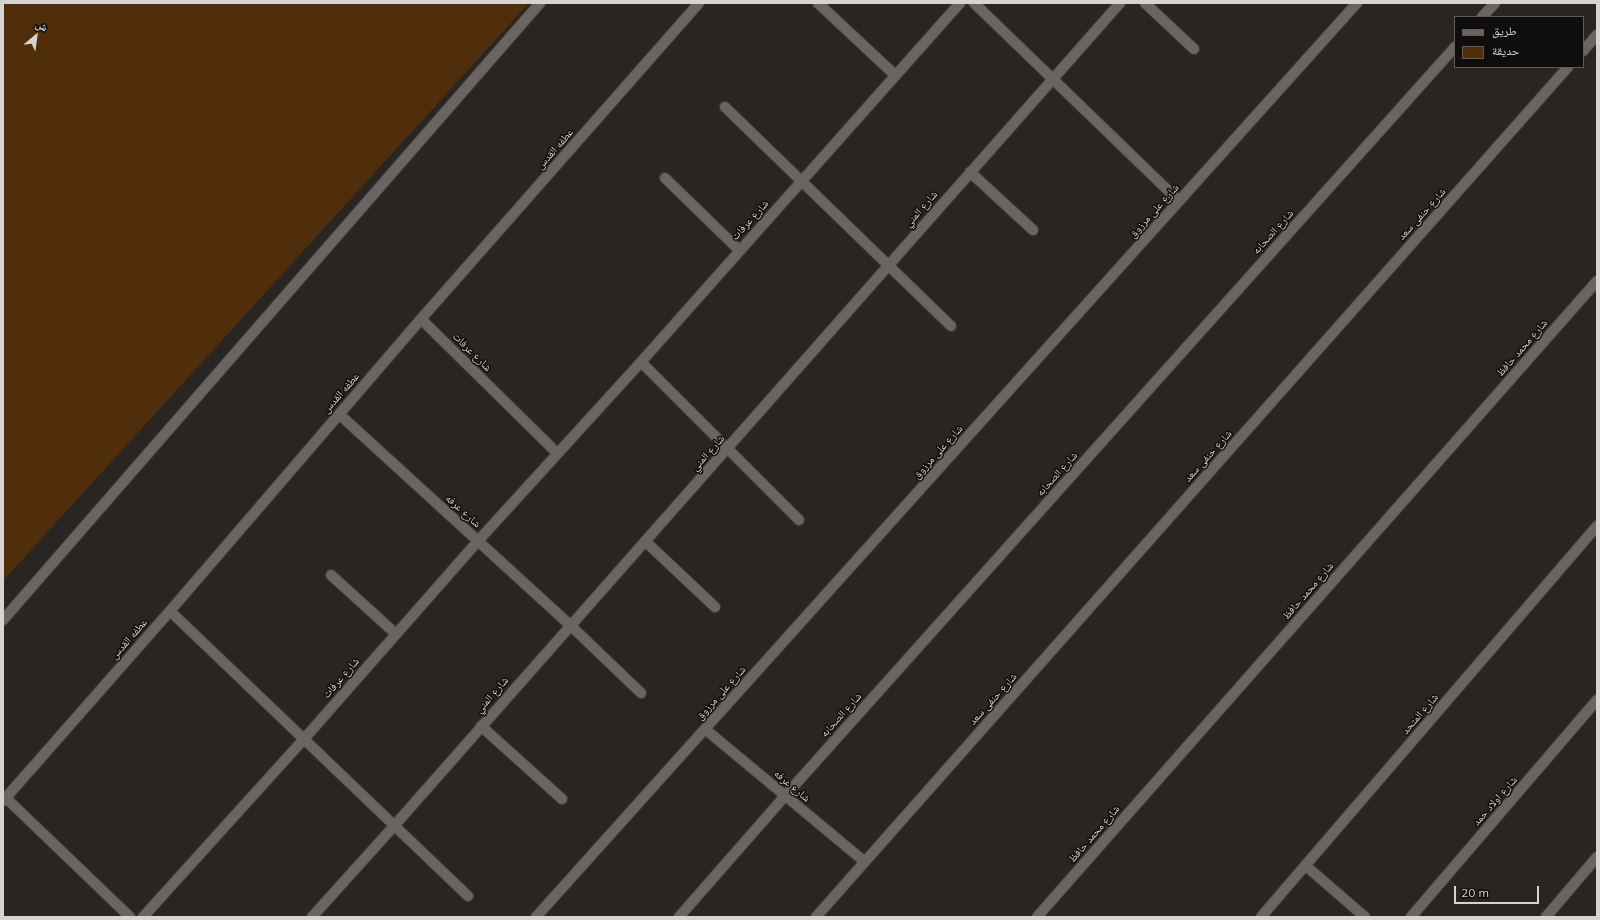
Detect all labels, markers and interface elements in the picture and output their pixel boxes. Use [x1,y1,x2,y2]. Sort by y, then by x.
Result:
north arrow [16,16,56,56]
legend [1454,16,1584,68]
text: ش [33,17,50,34]
text: طريق [1492,23,1517,38]
text: حديقة [1492,43,1520,58]
street label: عطفه القدس [534,126,576,172]
street label: شارع على مرزوق [1126,181,1182,241]
street label: شارع حنفى سعد [1395,185,1449,243]
street label: شارع المني [902,188,940,230]
street label: شارع عرفات [728,197,772,243]
street label: شارع الصحابه [1250,207,1296,257]
street label: شارع محمد حافظ [1494,317,1550,379]
street label: شارع عرفات [450,330,494,374]
street label: عطفه القدس [320,370,362,416]
street label: شارع على مرزوق [910,422,966,482]
street label: شارع حنفى سعد [1181,427,1235,485]
street label: شارع المني [688,432,728,474]
street label: شارع الصحابه [1034,449,1080,499]
street label: شارع عرفه [442,492,484,530]
street label: شارع محمد حافظ [1280,560,1336,622]
street label: عطفه القدس [108,616,150,662]
street label: شارع عرفات [320,655,362,701]
street label: شارع على مرزوق [693,663,749,723]
street label: شارع حنفى سعد [966,670,1020,728]
street label: شارع المني [473,674,511,716]
street label: شارع الصحابه [818,690,864,740]
street label: شارع المتحد [1399,691,1441,737]
street label: شارع عرفه [771,767,813,805]
street label: شارع اولاد حمد [1470,773,1520,829]
street label: شارع محمد حافظ [1066,803,1122,865]
scale bar [1456,878,1541,904]
text: 20 m [1461,885,1489,900]

